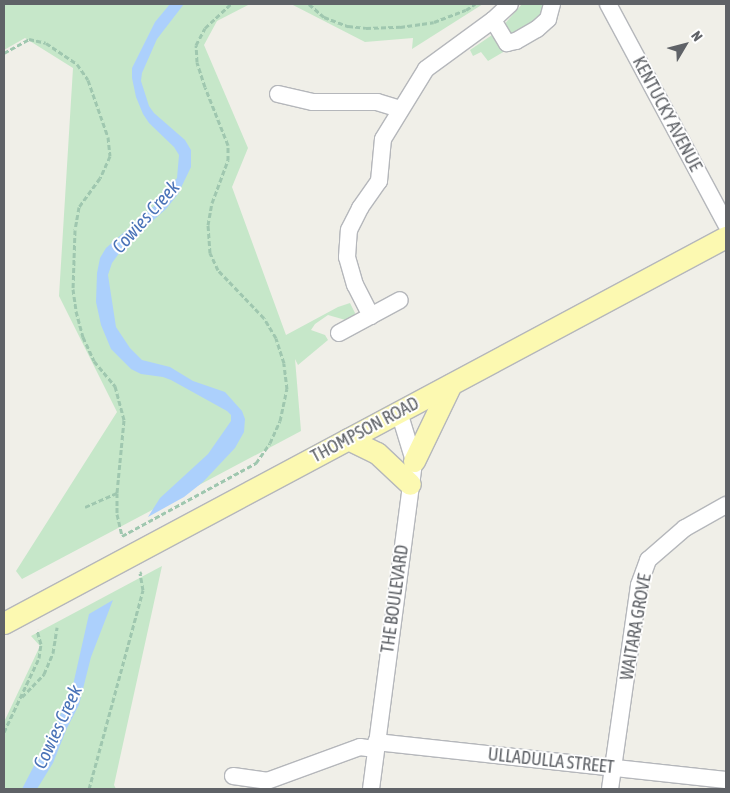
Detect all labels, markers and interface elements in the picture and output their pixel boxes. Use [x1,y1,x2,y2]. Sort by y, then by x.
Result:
north arrow [660,20,710,70]
text: N [688,28,706,44]
street label: KENTUCKY AVENUE [628,53,706,175]
water label: Cowies Creek [107,176,185,258]
street label: THOMPSON ROAD [307,392,423,468]
street label: THE BOULEVARD [377,543,413,655]
street label: WAITARA GROVE [616,572,656,682]
water label: Cowies Creek [29,682,87,772]
street label: ULLADULLA STREET [487,744,615,778]

